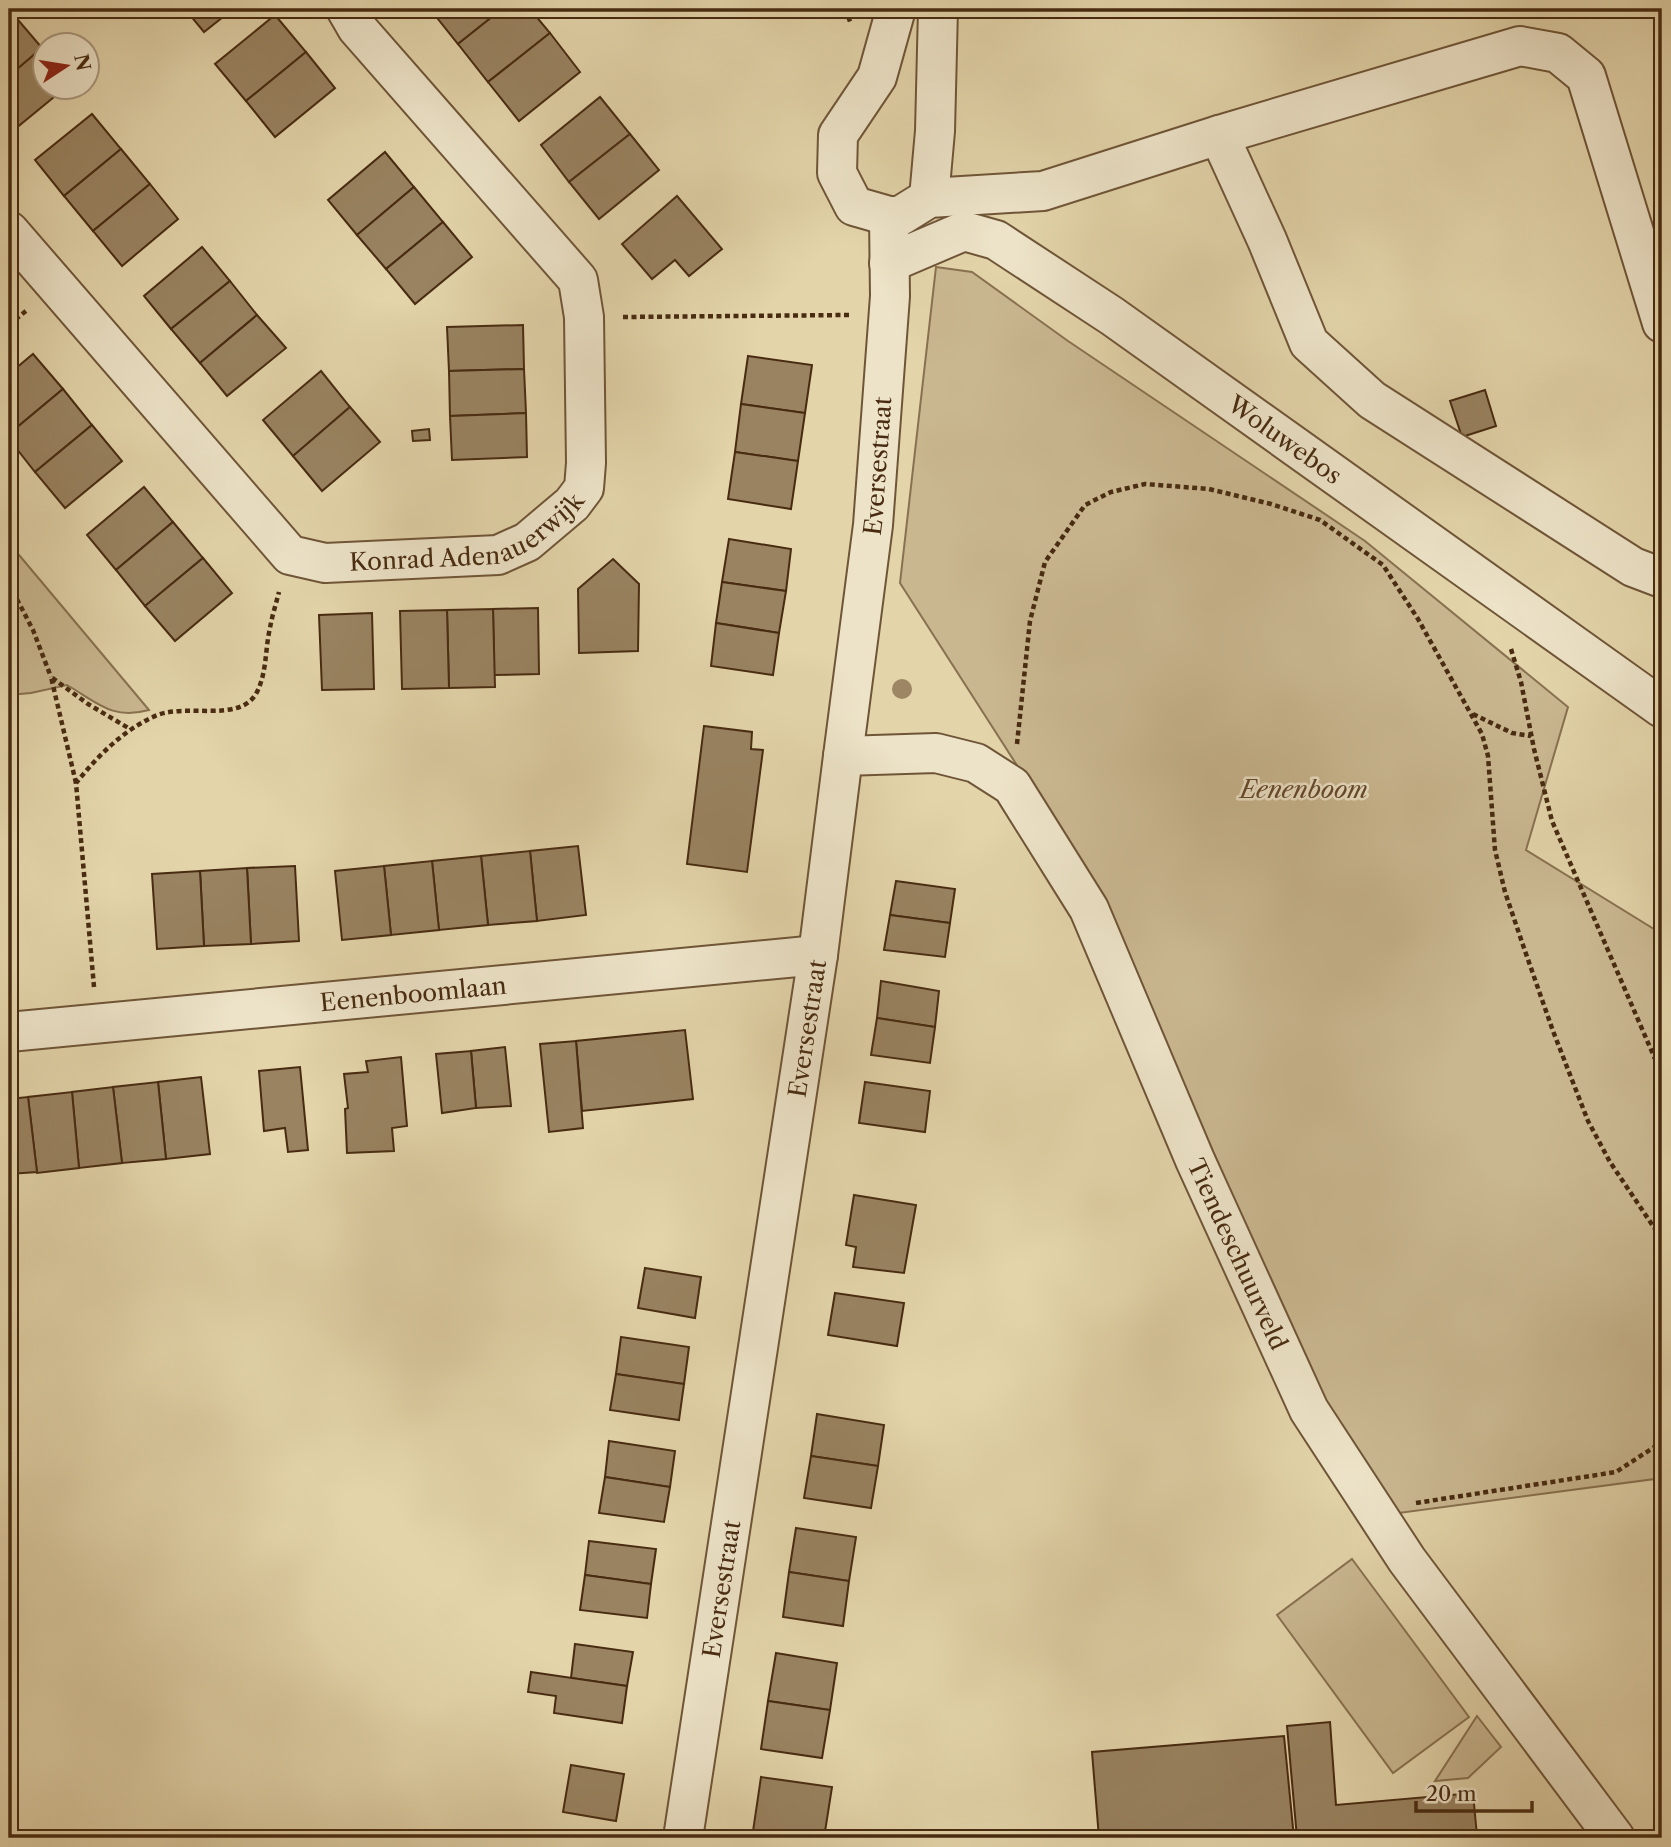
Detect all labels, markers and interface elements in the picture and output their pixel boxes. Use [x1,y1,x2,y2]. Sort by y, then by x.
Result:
north arrow [32,32,102,102]
text: N [69,52,95,73]
street label: Woluwebos [1222,388,1348,490]
street label: Eversestraat [857,395,897,537]
street label: Konrad Adenauerwijk [349,486,590,576]
park label: Eenenboom [1238,775,1368,804]
street label: Eversestraat [782,957,832,1099]
street label: Eenenboomlaan [319,970,508,1017]
street label: Tiendeschuurveld [1182,1154,1294,1355]
street label: Eversestraat [696,1518,746,1660]
scale bar [1416,1770,1531,1814]
text: 20 m [1426,1781,1477,1806]

